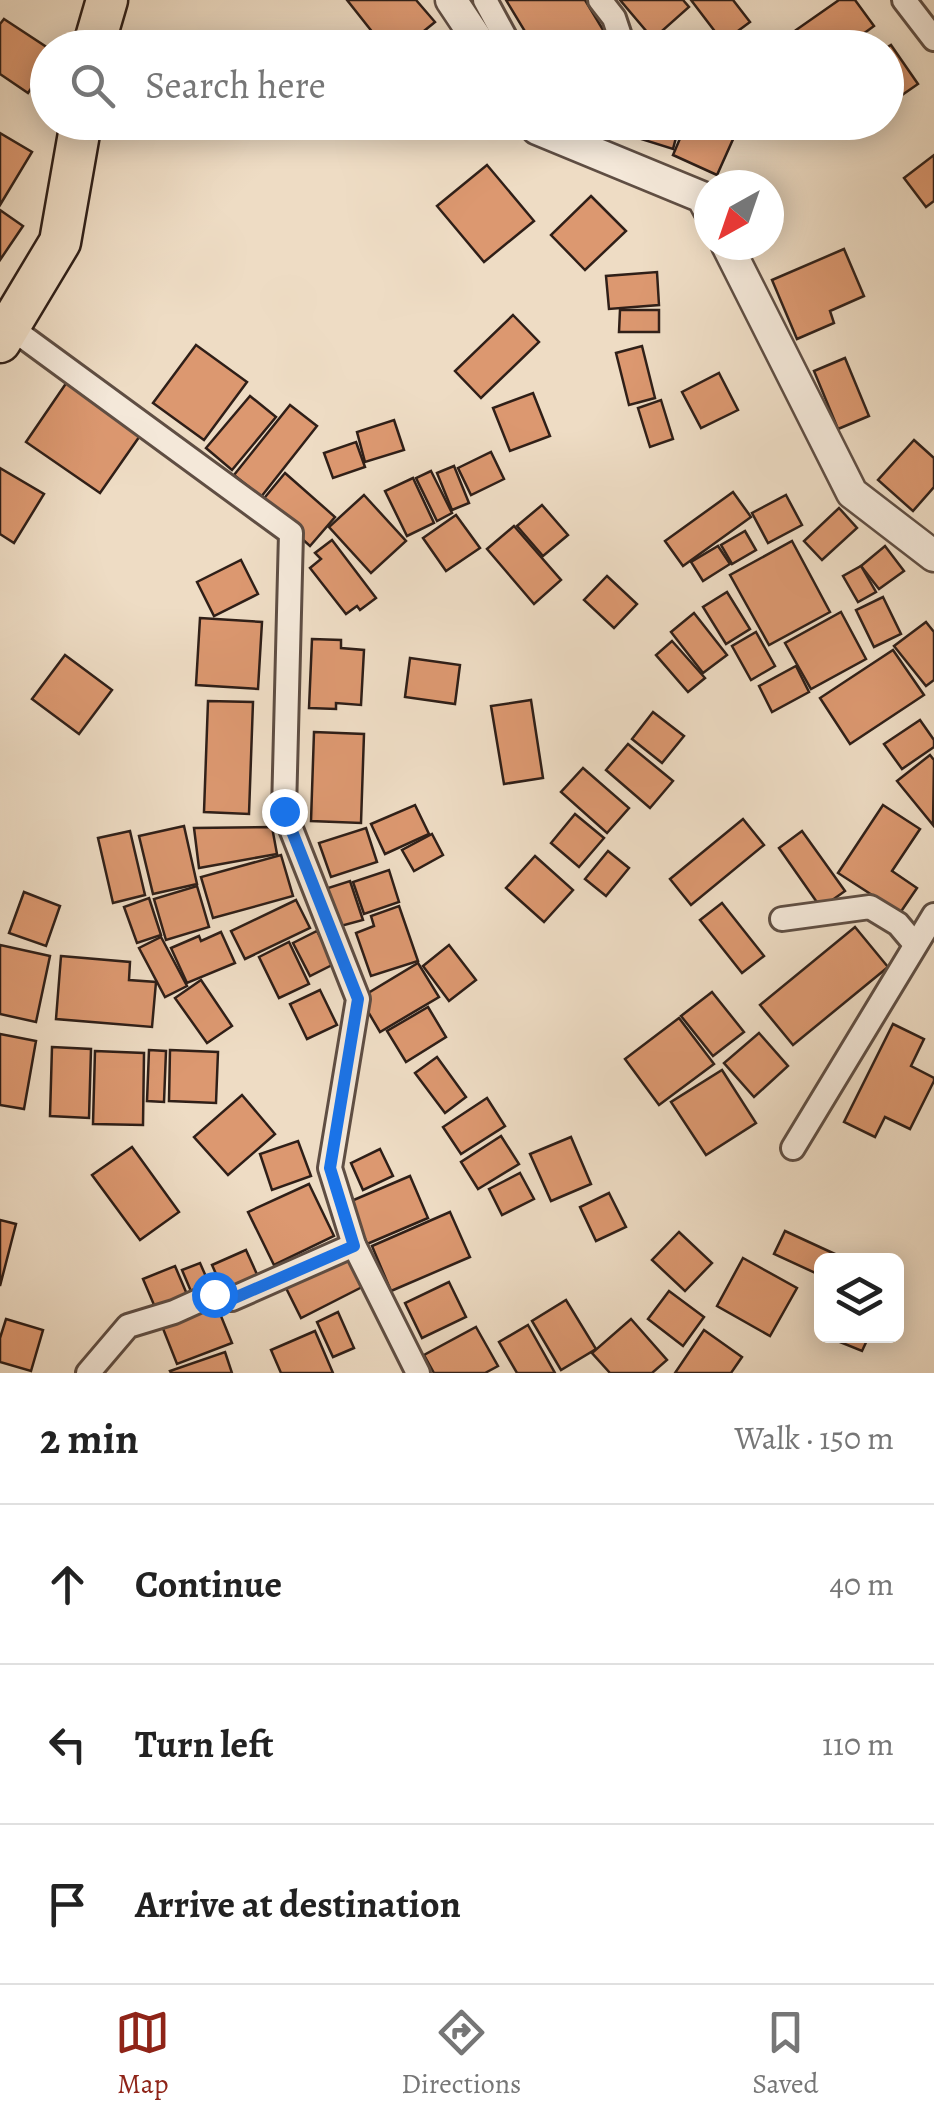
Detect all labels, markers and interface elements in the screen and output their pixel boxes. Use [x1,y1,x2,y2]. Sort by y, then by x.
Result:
search box [30,30,904,140]
icon: search [65,58,120,113]
text: Search here [145,59,326,111]
north arrow [694,170,784,260]
route end [262,789,308,835]
map controls [814,1253,904,1343]
button: layers [814,1253,904,1343]
route start [192,1272,238,1318]
text: 2 min [40,1410,139,1467]
text: Walk · 150 m [734,1416,894,1460]
icon: ahead [40,1557,95,1612]
text: Continue [135,1558,282,1610]
text: 40 m [829,1562,894,1606]
icon: left [40,1717,95,1772]
text: Turn left [135,1718,274,1770]
text: 110 m [822,1722,894,1766]
icon: arrive [40,1877,95,1932]
text: Arrive at destination [135,1878,461,1930]
tab: Map [115,2005,170,2103]
tab: Directions [401,2005,521,2103]
tab: Saved [752,2005,819,2103]

